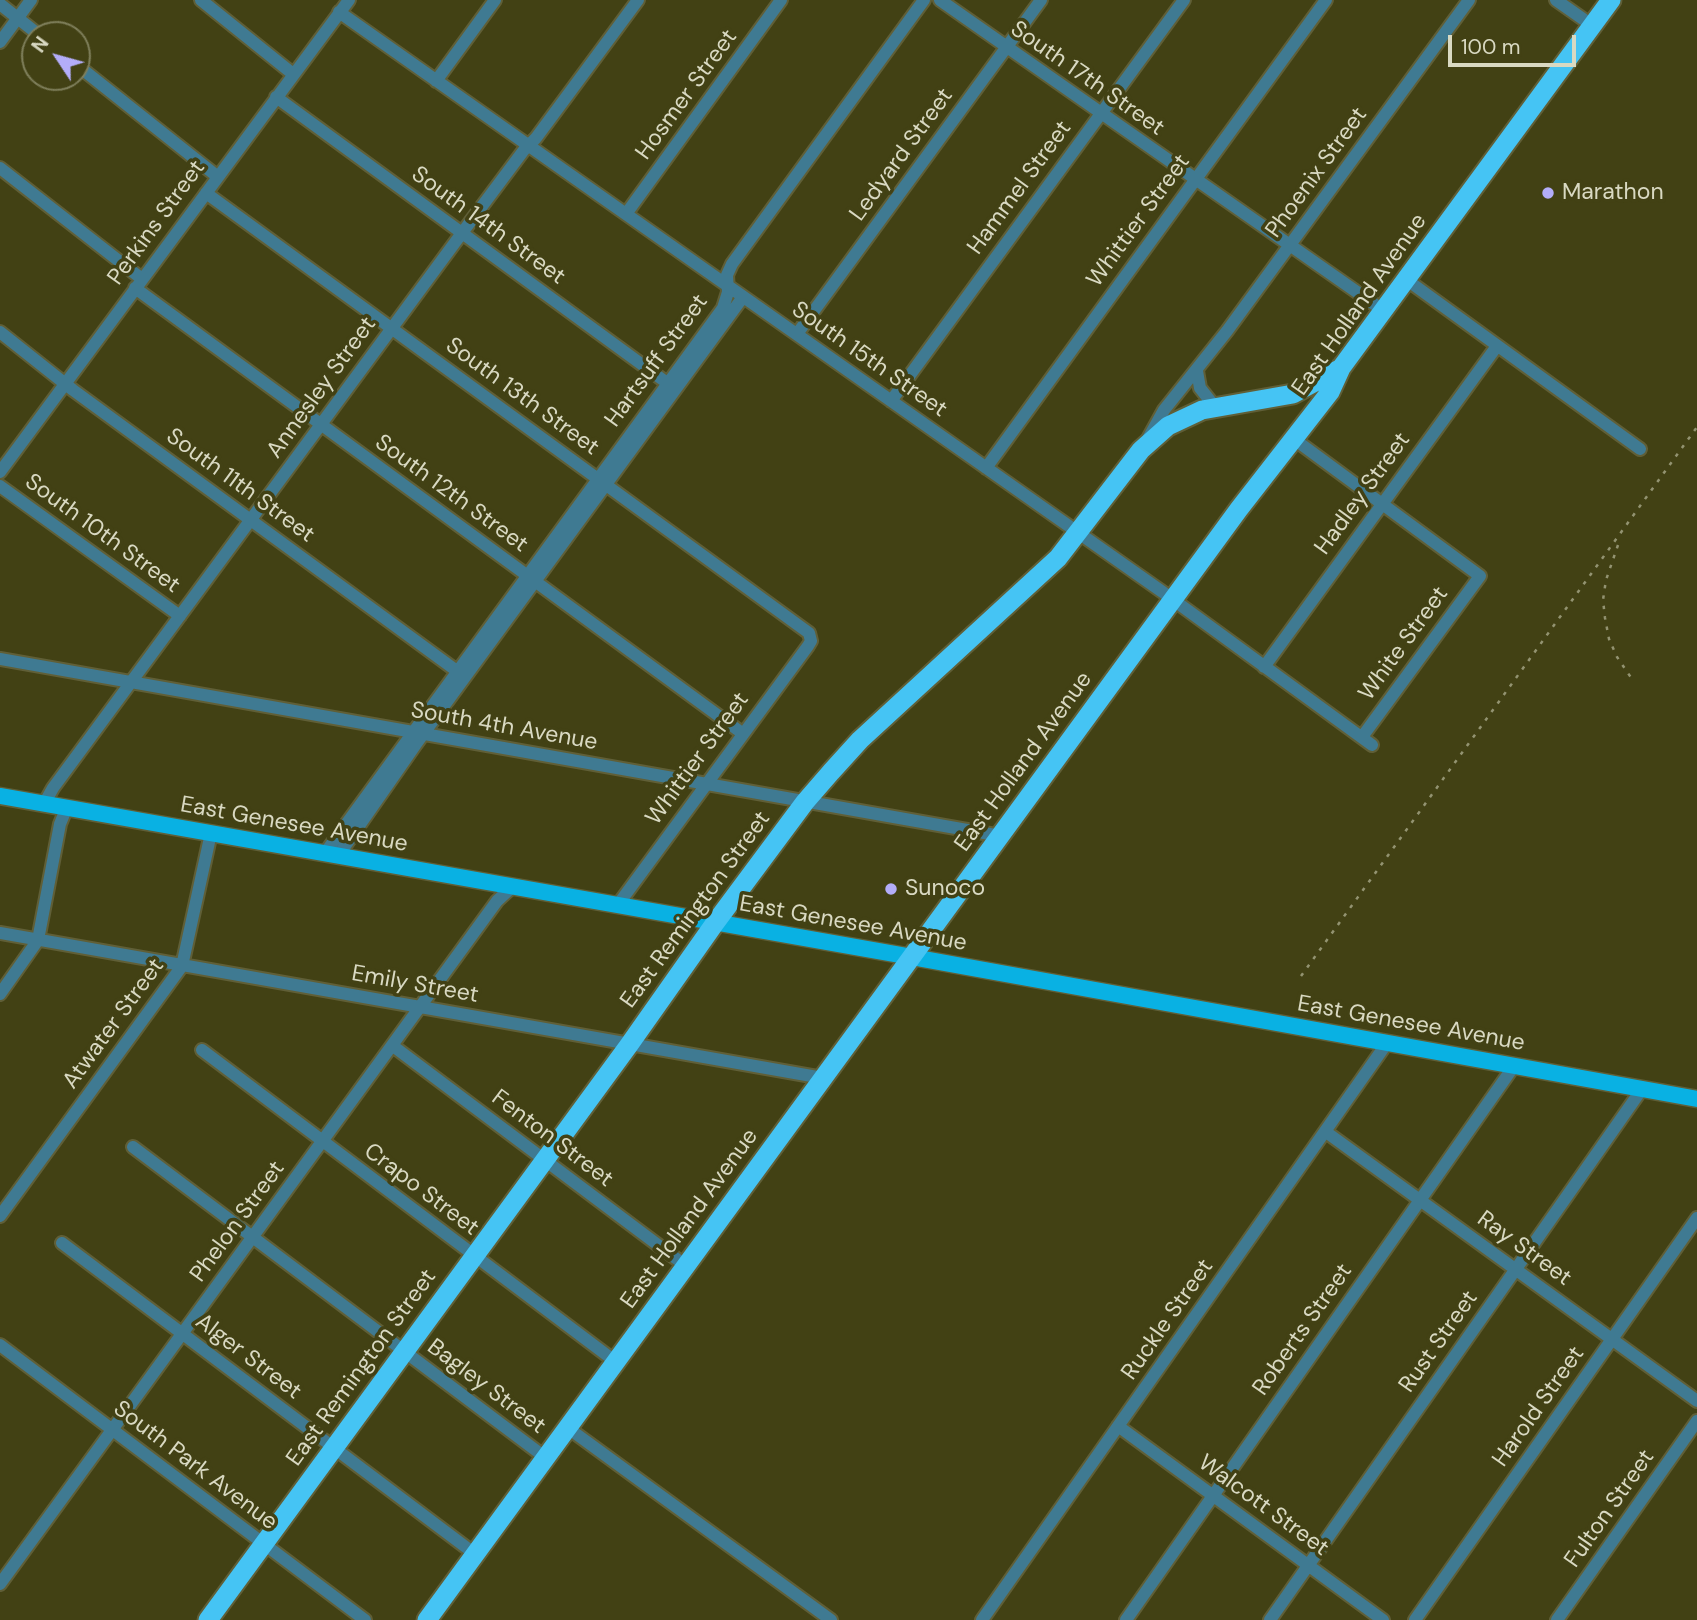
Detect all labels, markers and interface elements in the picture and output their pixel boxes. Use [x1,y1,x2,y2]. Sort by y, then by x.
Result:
street label: South 17th Street [1005,16,1169,142]
north arrow [21,21,91,91]
scale bar [1452,21,1580,65]
street label: Hosmer Street [631,25,743,165]
text: N [26,32,54,57]
text: 100 m [1461,33,1521,61]
street label: Ledyard Street [845,83,959,227]
street label: Phoenix Street [1260,102,1374,244]
street label: Hammel Street [962,116,1078,260]
street label: Whittier Street [1082,149,1196,293]
street label: Perkins Street [103,155,211,291]
street label: South 14th Street [406,161,570,291]
place label: Marathon [1562,179,1664,207]
marker: Marathon [1540,185,1556,201]
street label: East Holland Avenue [1287,209,1433,401]
street label: Hartsuff Street [600,289,714,433]
street label: South 15th Street [786,296,952,424]
street label: Annesley Street [261,312,383,464]
street label: South 13th Street [440,332,604,462]
street label: South 11th Street [161,423,319,549]
street label: Hadley Street [1309,427,1417,561]
street label: South 12th Street [369,429,533,559]
street label: South 10th Street [19,468,185,600]
street label: White Street [1353,582,1455,706]
street label: East Holland Avenue [949,667,1099,857]
street label: Whittier Street [641,687,755,831]
street label: South 4th Avenue [409,697,599,757]
street label: East Genesee Avenue [178,791,410,859]
street label: East Remington Street [615,806,777,1014]
place label: Sunoco [905,875,985,903]
marker: Sunoco [883,881,899,897]
street label: East Genesee Avenue [737,890,969,958]
street label: Atwater Street [58,954,170,1094]
street label: Emily Street [349,960,481,1010]
street label: East Genesee Avenue [1295,990,1527,1058]
street label: Fenton Street [486,1084,618,1194]
street label: East Holland Avenue [615,1124,765,1314]
street label: Crapo Street [358,1138,484,1242]
street label: Phelon Street [185,1156,291,1288]
street label: Ray Street [1472,1206,1576,1292]
street label: Ruckle Street [1116,1254,1220,1386]
street label: Roberts Street [1247,1259,1359,1401]
street label: East Remington Street [281,1264,443,1472]
street label: Rust Street [1394,1286,1484,1398]
street label: Alger Street [190,1308,306,1406]
street label: Bagley Street [421,1334,551,1440]
street label: Harold Street [1487,1341,1591,1473]
street label: South Park Avenue [108,1395,282,1537]
street label: Fulton Street [1559,1445,1661,1573]
street label: Walcott Street [1192,1449,1334,1563]

